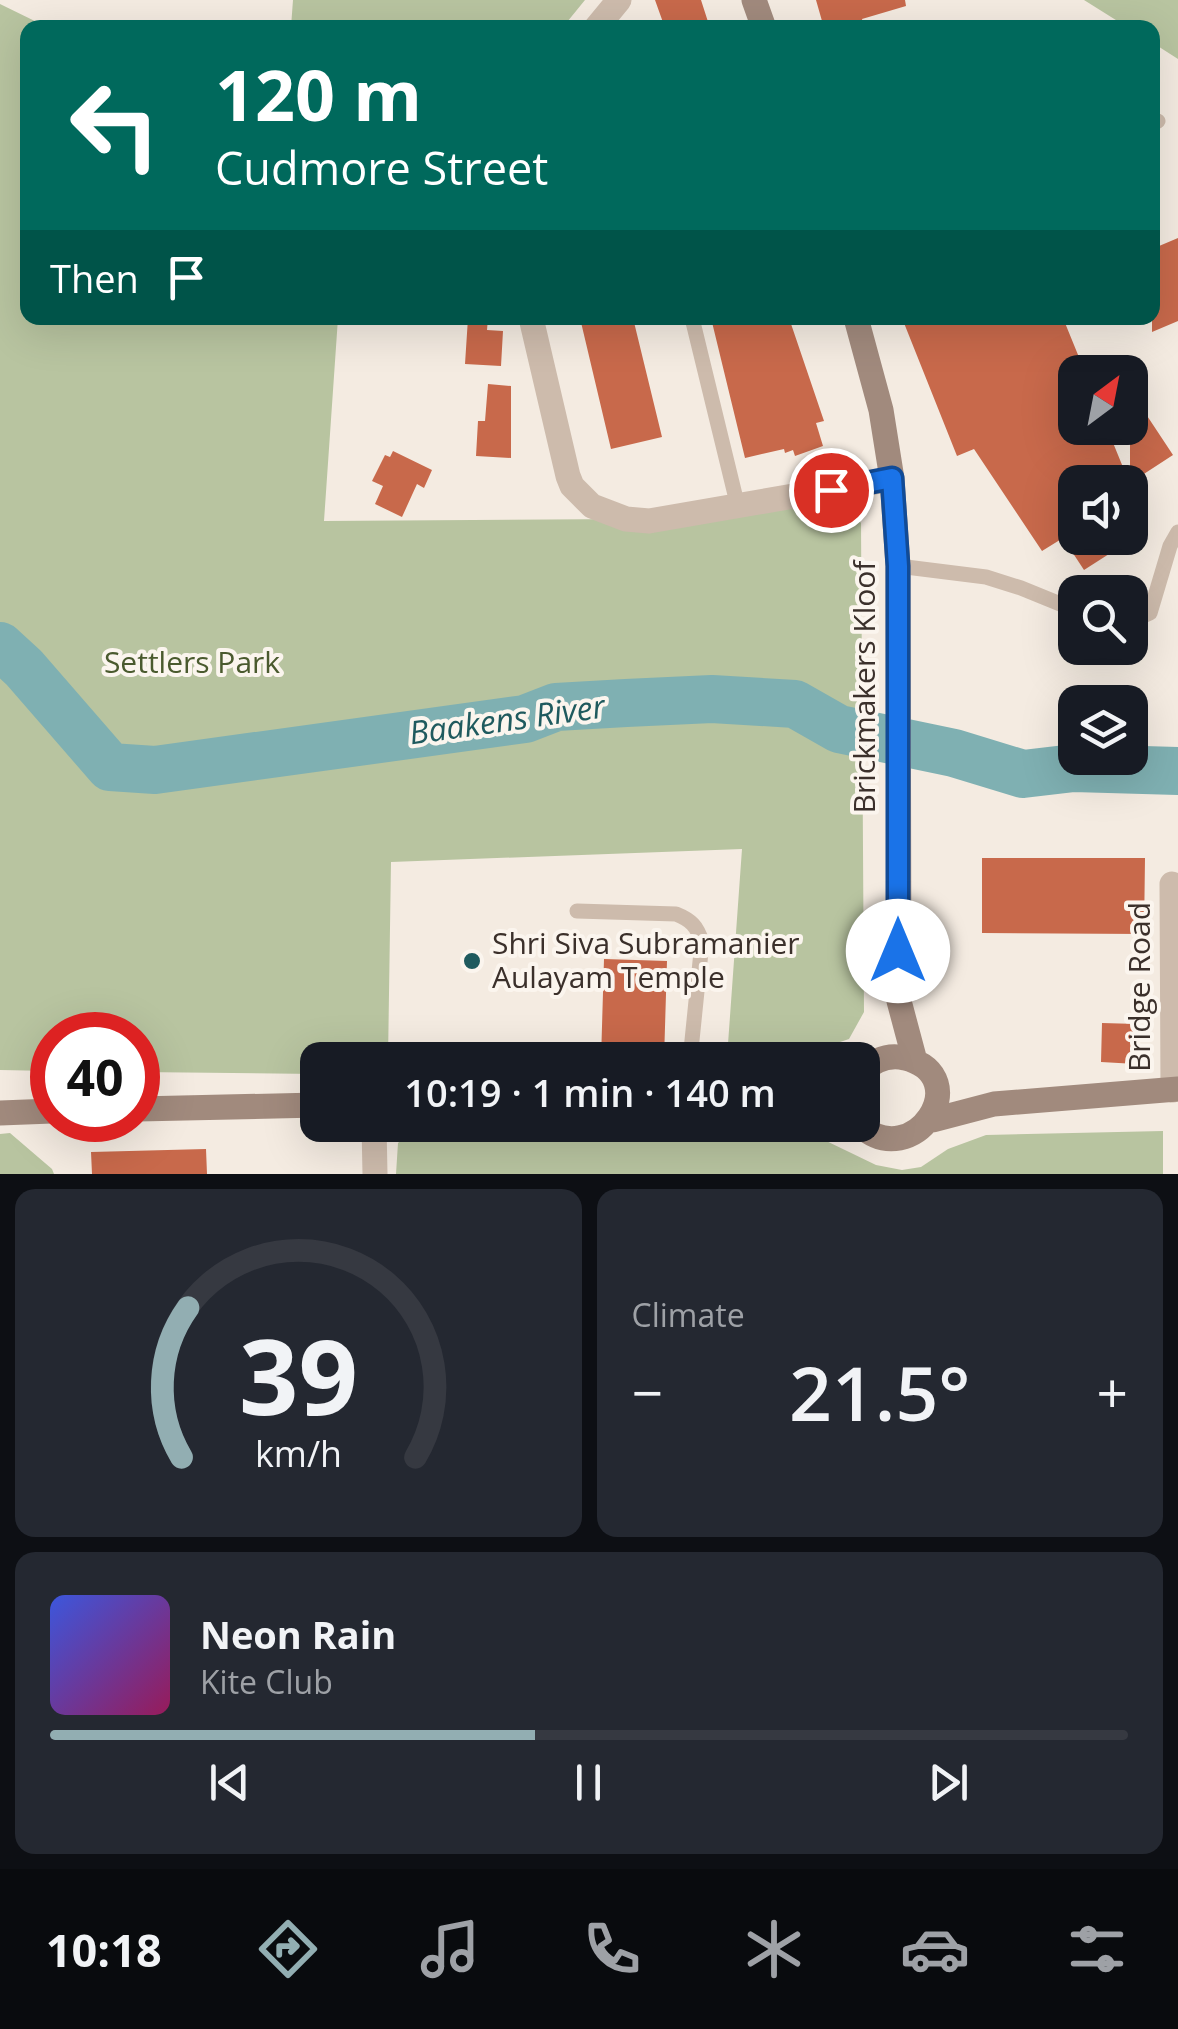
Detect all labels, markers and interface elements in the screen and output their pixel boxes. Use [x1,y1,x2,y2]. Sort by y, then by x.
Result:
text: 120 m [215,46,422,142]
icon: left [50,60,180,190]
text: Cudmore Street [215,137,548,198]
icon: arrive [159,250,214,305]
text: Then [50,252,139,304]
north arrow [1058,355,1148,445]
map controls [1058,355,1148,775]
pin [789,448,874,533]
icon: arrive [804,463,859,518]
button: sound [1058,465,1148,555]
street label: Brickmakers Kloof [843,559,884,813]
button: search [1058,575,1148,665]
park label: Settlers Park [104,641,280,682]
water label: Baakens River [406,683,609,754]
button: layers [1058,685,1148,775]
position arrow [846,899,950,1003]
street label: Bridge Road [1118,902,1159,1072]
place label: Shri Siva Subramanier Aulayam Temple [492,922,800,997]
marker: Shri Siva Subramanier Aulayam Temple [461,950,483,972]
speed limit sign: 40 [30,1012,160,1142]
text: 10:19 · 1 min · 140 m [404,1066,776,1118]
text: Climate [632,1293,745,1336]
text: 39 [239,1304,358,1445]
text: 21.5° [789,1341,970,1443]
text: − [632,1354,663,1429]
text: + [1097,1354,1128,1429]
text: km/h [255,1429,342,1477]
text: Neon Rain [200,1608,396,1660]
text: Kite Club [200,1660,333,1703]
icon: previous [202,1755,257,1810]
icon: pause [561,1755,616,1810]
icon: next [921,1755,976,1810]
icon: directions [253,1914,323,1984]
icon: music [415,1914,485,1984]
icon: phone [577,1914,647,1984]
icon: climate [739,1914,809,1984]
icon: car [900,1914,970,1984]
icon: filters [1062,1914,1132,1984]
text: 10:18 [46,1919,162,1980]

